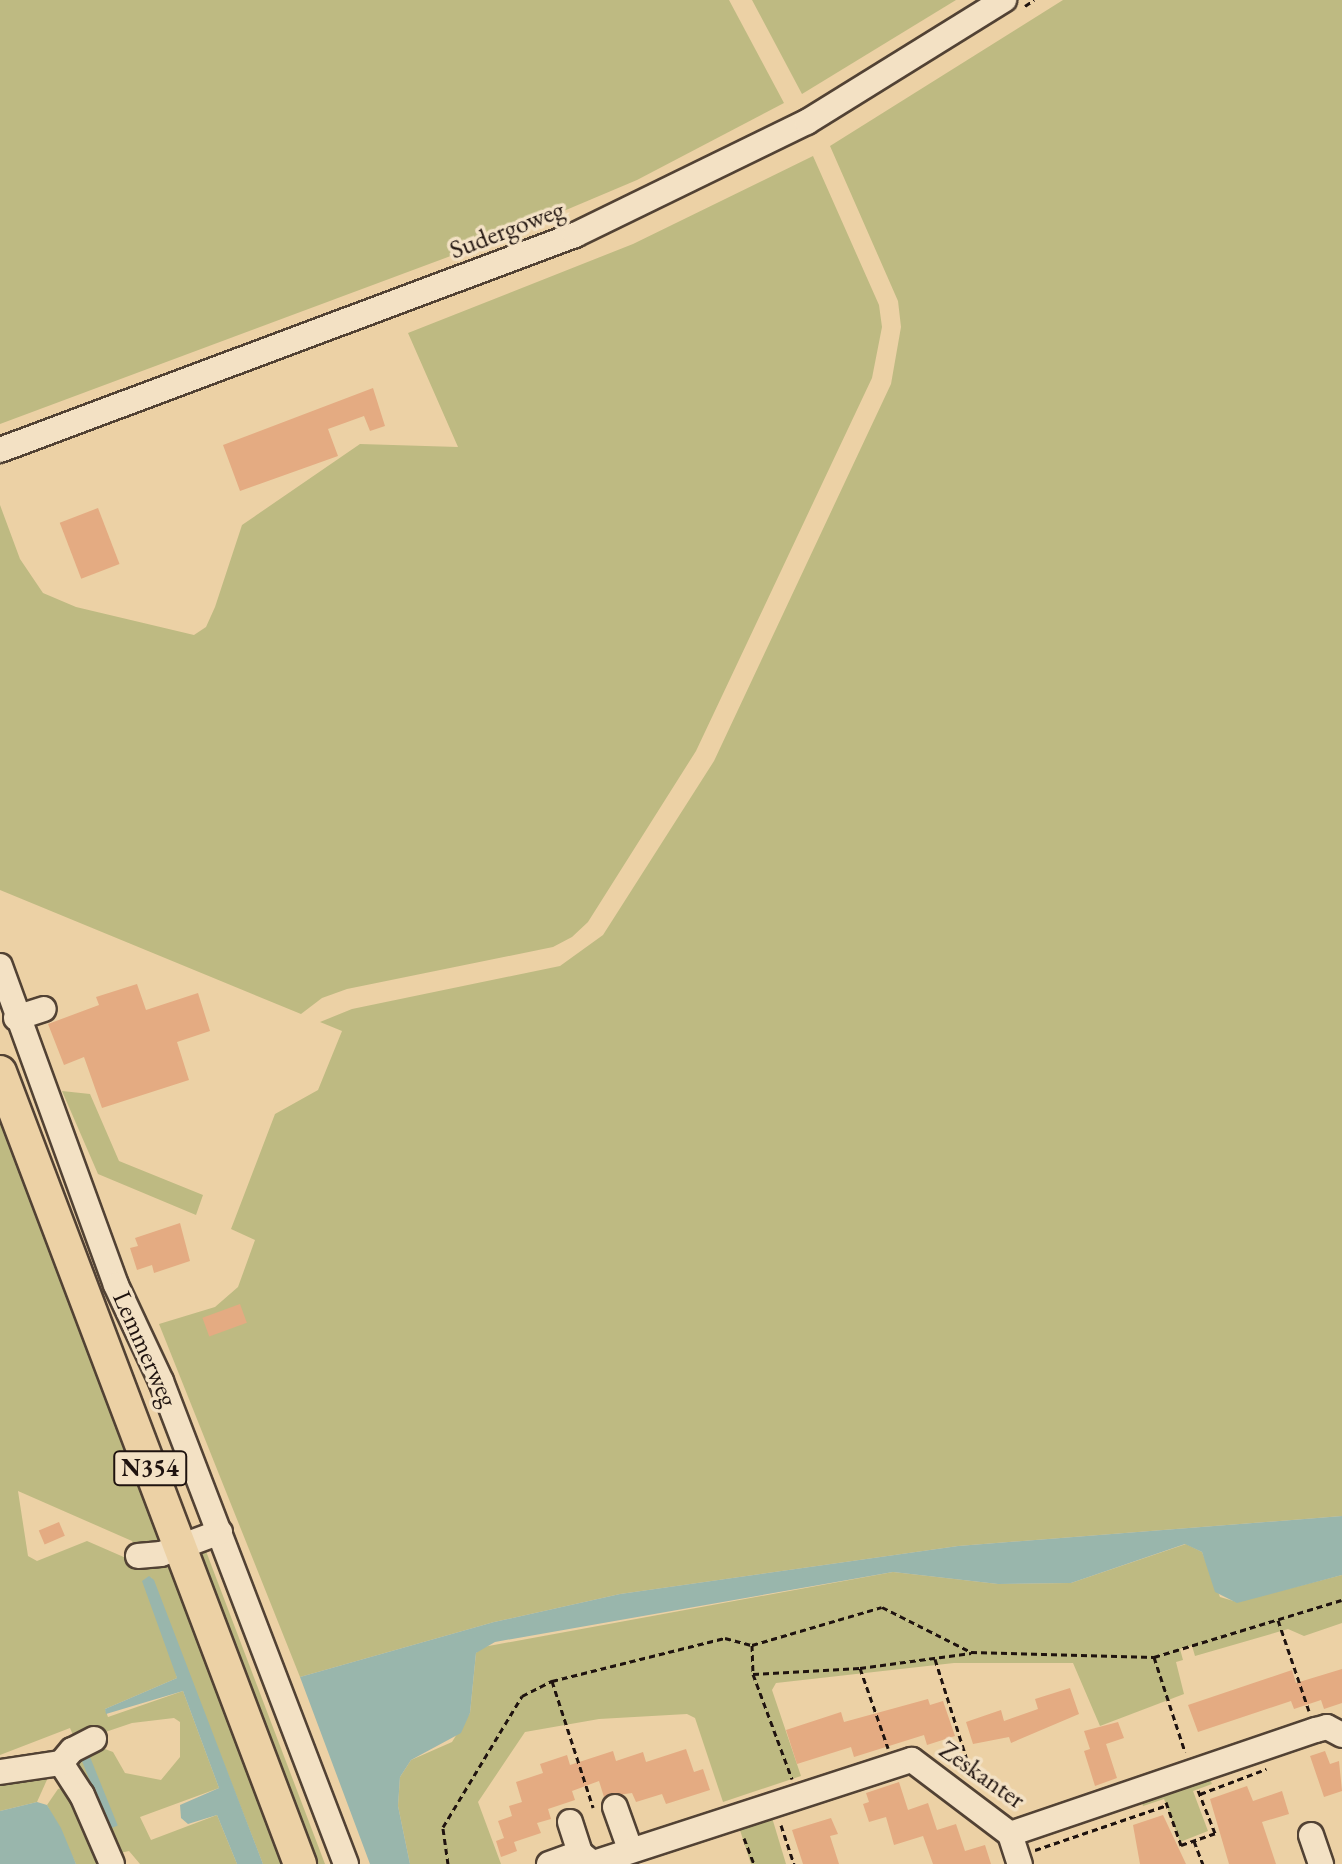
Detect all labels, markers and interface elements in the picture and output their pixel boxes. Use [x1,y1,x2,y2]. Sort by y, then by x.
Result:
street label: Sudergoweg [445,194,569,266]
street label: Lemmerweg [106,1286,184,1412]
road number: N354 [112,1448,188,1488]
street label: Zeskanter [933,1734,1031,1816]

